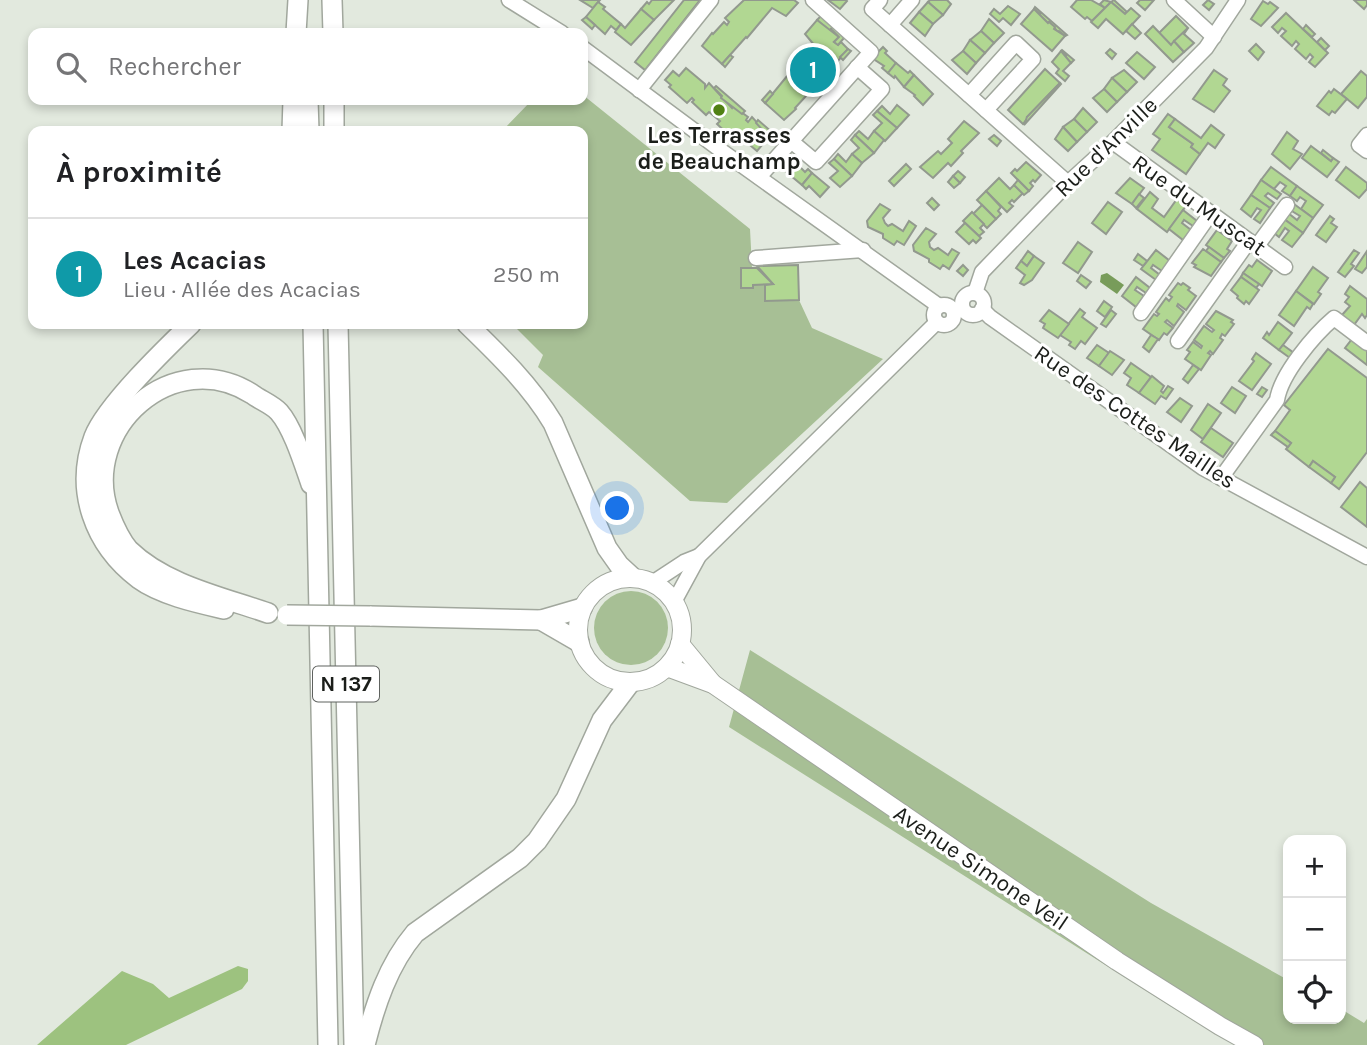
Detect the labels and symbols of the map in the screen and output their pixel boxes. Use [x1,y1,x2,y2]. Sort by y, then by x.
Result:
pin: 1 [790,44,836,96]
street label: Rue d'Anville [1049,91,1163,203]
marker: Les Terrasses de Beauchamp [711,102,727,118]
place label: Les Terrasses de Beauchamp [638,122,800,175]
street label: Rue du Muscat [1127,149,1271,261]
street label: Rue des Cottes Mailles [1029,339,1241,495]
your location [600,491,634,525]
road number: N 137 [313,666,379,702]
street label: Avenue Simone Veil [889,800,1073,936]

